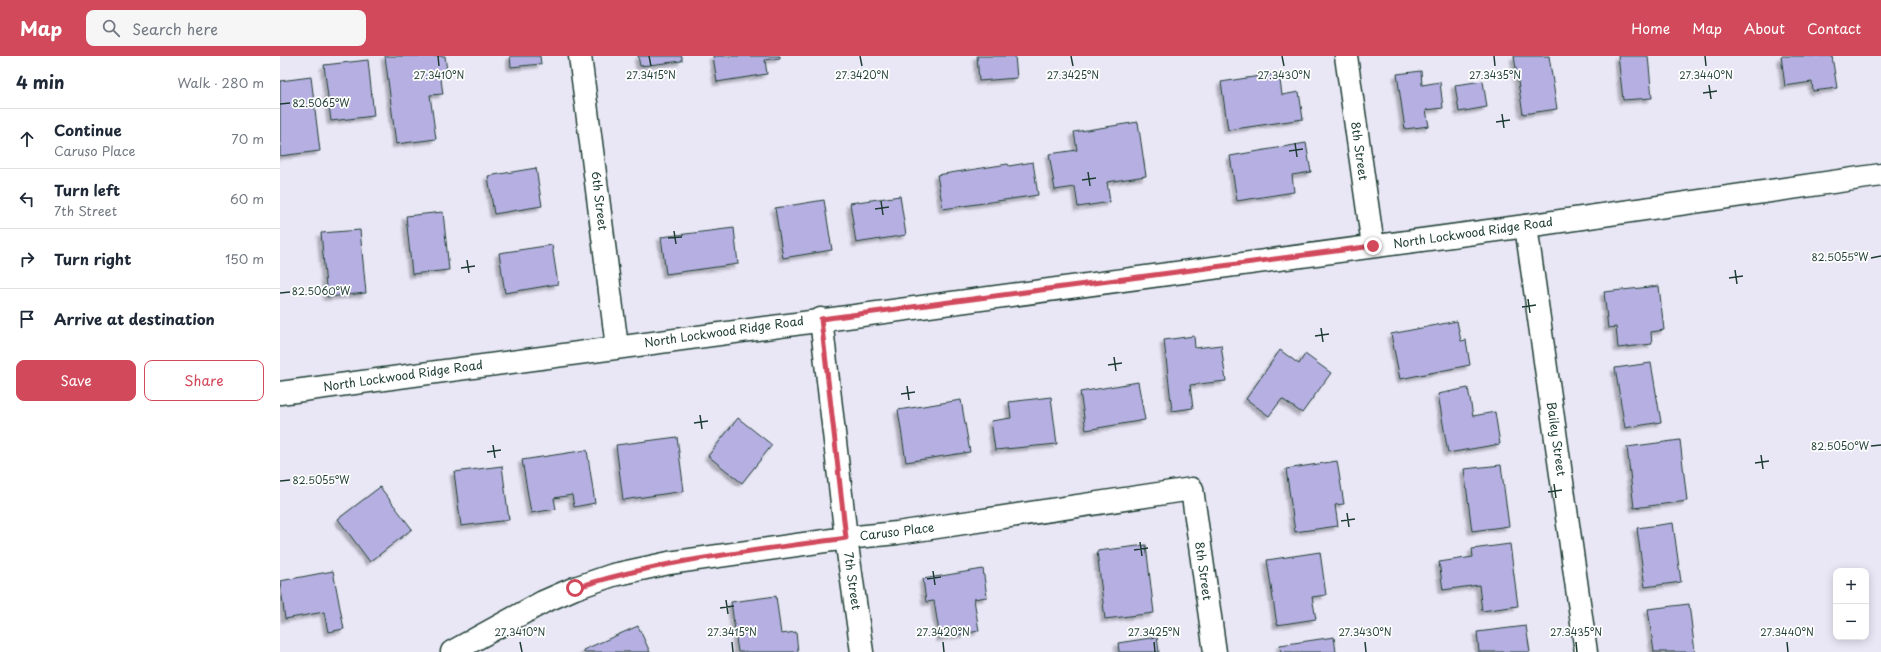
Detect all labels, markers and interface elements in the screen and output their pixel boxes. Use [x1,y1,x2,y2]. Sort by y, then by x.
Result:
search box [86,10,366,46]
text: Map [20,14,62,42]
icon: search [100,17,122,39]
text: Search here [132,17,218,40]
text: Home [1631,18,1670,39]
text: Map [1692,18,1722,39]
text: About [1744,18,1785,39]
text: Contact [1807,18,1861,39]
text: 27.3410°N [414,67,465,82]
text: 27.3415°N [626,67,676,82]
text: 27.3420°N [835,67,889,82]
text: 27.3425°N [1047,67,1099,82]
text: 27.3430°N [1257,67,1311,82]
text: 27.3435°N [1469,67,1521,82]
text: 27.3440°N [1679,67,1733,82]
text: 4 min [16,69,64,95]
text: Walk · 280 m [177,73,264,92]
text: 82.5065°W [292,95,350,110]
text: Continue [54,118,122,141]
street label: 8th Street [1347,120,1373,181]
icon: ahead [16,128,38,150]
text: 70 m [231,129,264,148]
text: Caruso Place [54,141,136,160]
street label: 6th Street [587,170,613,231]
text: Turn left [54,178,120,201]
icon: left [16,188,38,210]
text: 60 m [230,189,264,208]
text: 7th Street [54,201,117,220]
street label: North Lockwood Ridge Road [1392,212,1554,252]
route end [1364,237,1382,255]
text: Turn right [54,247,131,270]
icon: right [16,248,38,270]
text: 150 m [225,249,264,268]
text: 82.5055°W [1812,249,1869,264]
text: 82.5060°W [292,283,351,298]
text: Arrive at destination [54,307,215,330]
icon: arrive [16,308,38,330]
street label: North Lockwood Ridge Road [643,311,805,351]
street label: North Lockwood Ridge Road [322,355,484,395]
button: Save [16,360,136,401]
button: Share [144,360,264,401]
street label: Bailey Street [1543,401,1571,477]
text: 82.5050°W [1811,438,1870,453]
text: 82.5055°W [293,472,350,487]
street label: Caruso Place [858,517,936,545]
street label: 8th Street [1191,540,1217,601]
street label: 7th Street [840,551,866,611]
map controls [1833,568,1869,640]
button: + [1833,568,1869,604]
route start [566,579,584,597]
button: − [1833,604,1869,640]
text: 27.3410°N [495,624,546,639]
text: 27.3415°N [707,624,757,639]
text: 27.3420°N [916,624,970,639]
text: 27.3425°N [1128,624,1180,639]
text: 27.3430°N [1338,624,1392,639]
text: 27.3435°N [1550,624,1602,639]
text: 27.3440°N [1760,624,1814,639]

